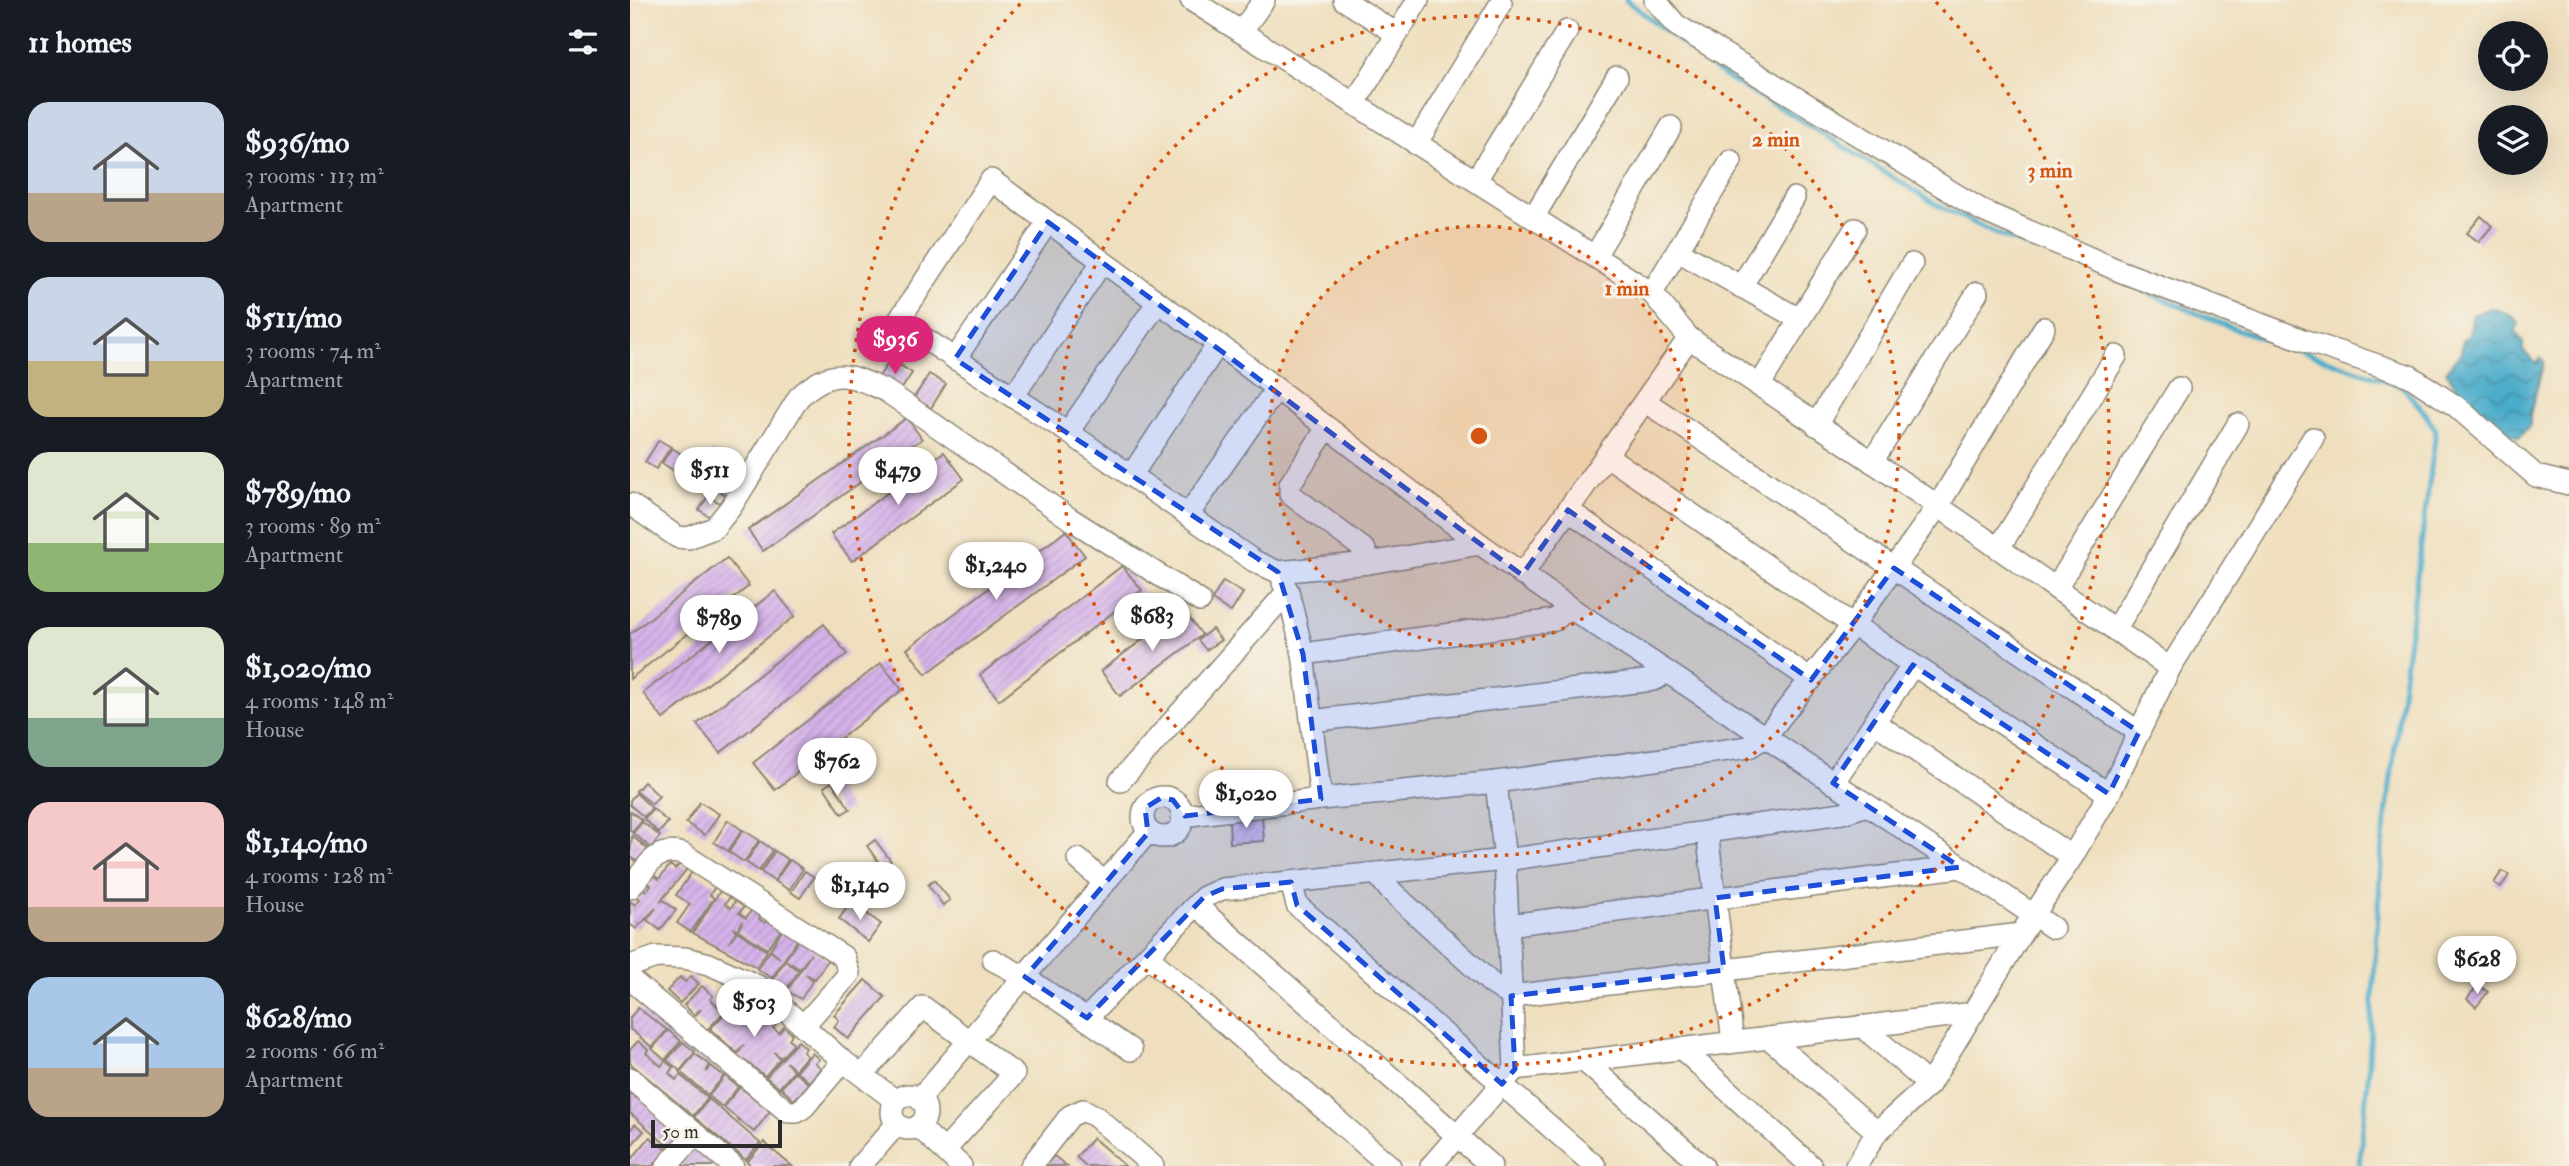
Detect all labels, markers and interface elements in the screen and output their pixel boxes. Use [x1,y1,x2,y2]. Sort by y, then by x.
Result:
map controls [2478,21,2548,175]
button: locate [2478,21,2548,91]
icon: filters [564,23,602,61]
text: 11 homes [28,24,132,61]
button: layers [2478,105,2548,175]
text: $936/mo [245,124,349,161]
text: 2 min [1752,126,1800,153]
icon: home [84,130,168,214]
text: 3 min [2027,157,2073,184]
text: 3 rooms · 113 m² [245,161,384,190]
text: Apartment [245,190,343,219]
text: 1 min [1605,275,1649,302]
text: $511/mo [245,299,342,336]
icon: home [84,305,168,389]
pin: $936 [854,316,936,376]
text: $936 [872,324,918,353]
text: 3 rooms · 74 m² [245,336,381,365]
text: Apartment [245,365,343,394]
centre of rings [1467,424,1491,448]
pin: $511 [669,448,751,507]
pin: $479 [857,448,939,507]
text: $511 [690,455,730,484]
text: $479 [874,455,922,484]
text: $789/mo [245,474,351,511]
icon: home [84,480,168,564]
text: 3 rooms · 89 m² [245,511,381,540]
text: Apartment [245,540,343,569]
pin: $1,240 [939,542,1053,602]
text: $1,240 [965,550,1027,579]
pin: $683 [1111,594,1193,653]
pin: $789 [678,596,760,655]
text: $683 [1130,601,1174,630]
text: $789 [696,603,742,632]
text: $1,020/mo [245,649,371,686]
icon: home [84,655,168,739]
text: 4 rooms · 148 m² [245,686,393,715]
text: House [245,715,304,744]
pin: $762 [796,738,878,798]
text: $762 [814,746,860,775]
pin: $1,020 [1189,770,1303,830]
text: $1,020 [1215,778,1277,807]
text: $1,140/mo [245,824,367,861]
icon: home [84,830,168,914]
text: 4 rooms · 128 m² [245,861,393,890]
pin: $1,140 [803,862,917,922]
text: $1,140 [830,870,890,899]
text: House [245,890,304,919]
pin: $628 [2436,936,2518,996]
text: $628 [2453,944,2501,973]
pin: $503 [713,979,795,1039]
text: $503 [732,987,776,1016]
text: $628/mo [245,999,352,1036]
icon: home [84,1005,168,1089]
text: 2 rooms · 66 m² [245,1036,384,1065]
text: Apartment [245,1065,343,1094]
scale bar [651,1117,782,1149]
text: 50 m [662,1120,699,1144]

